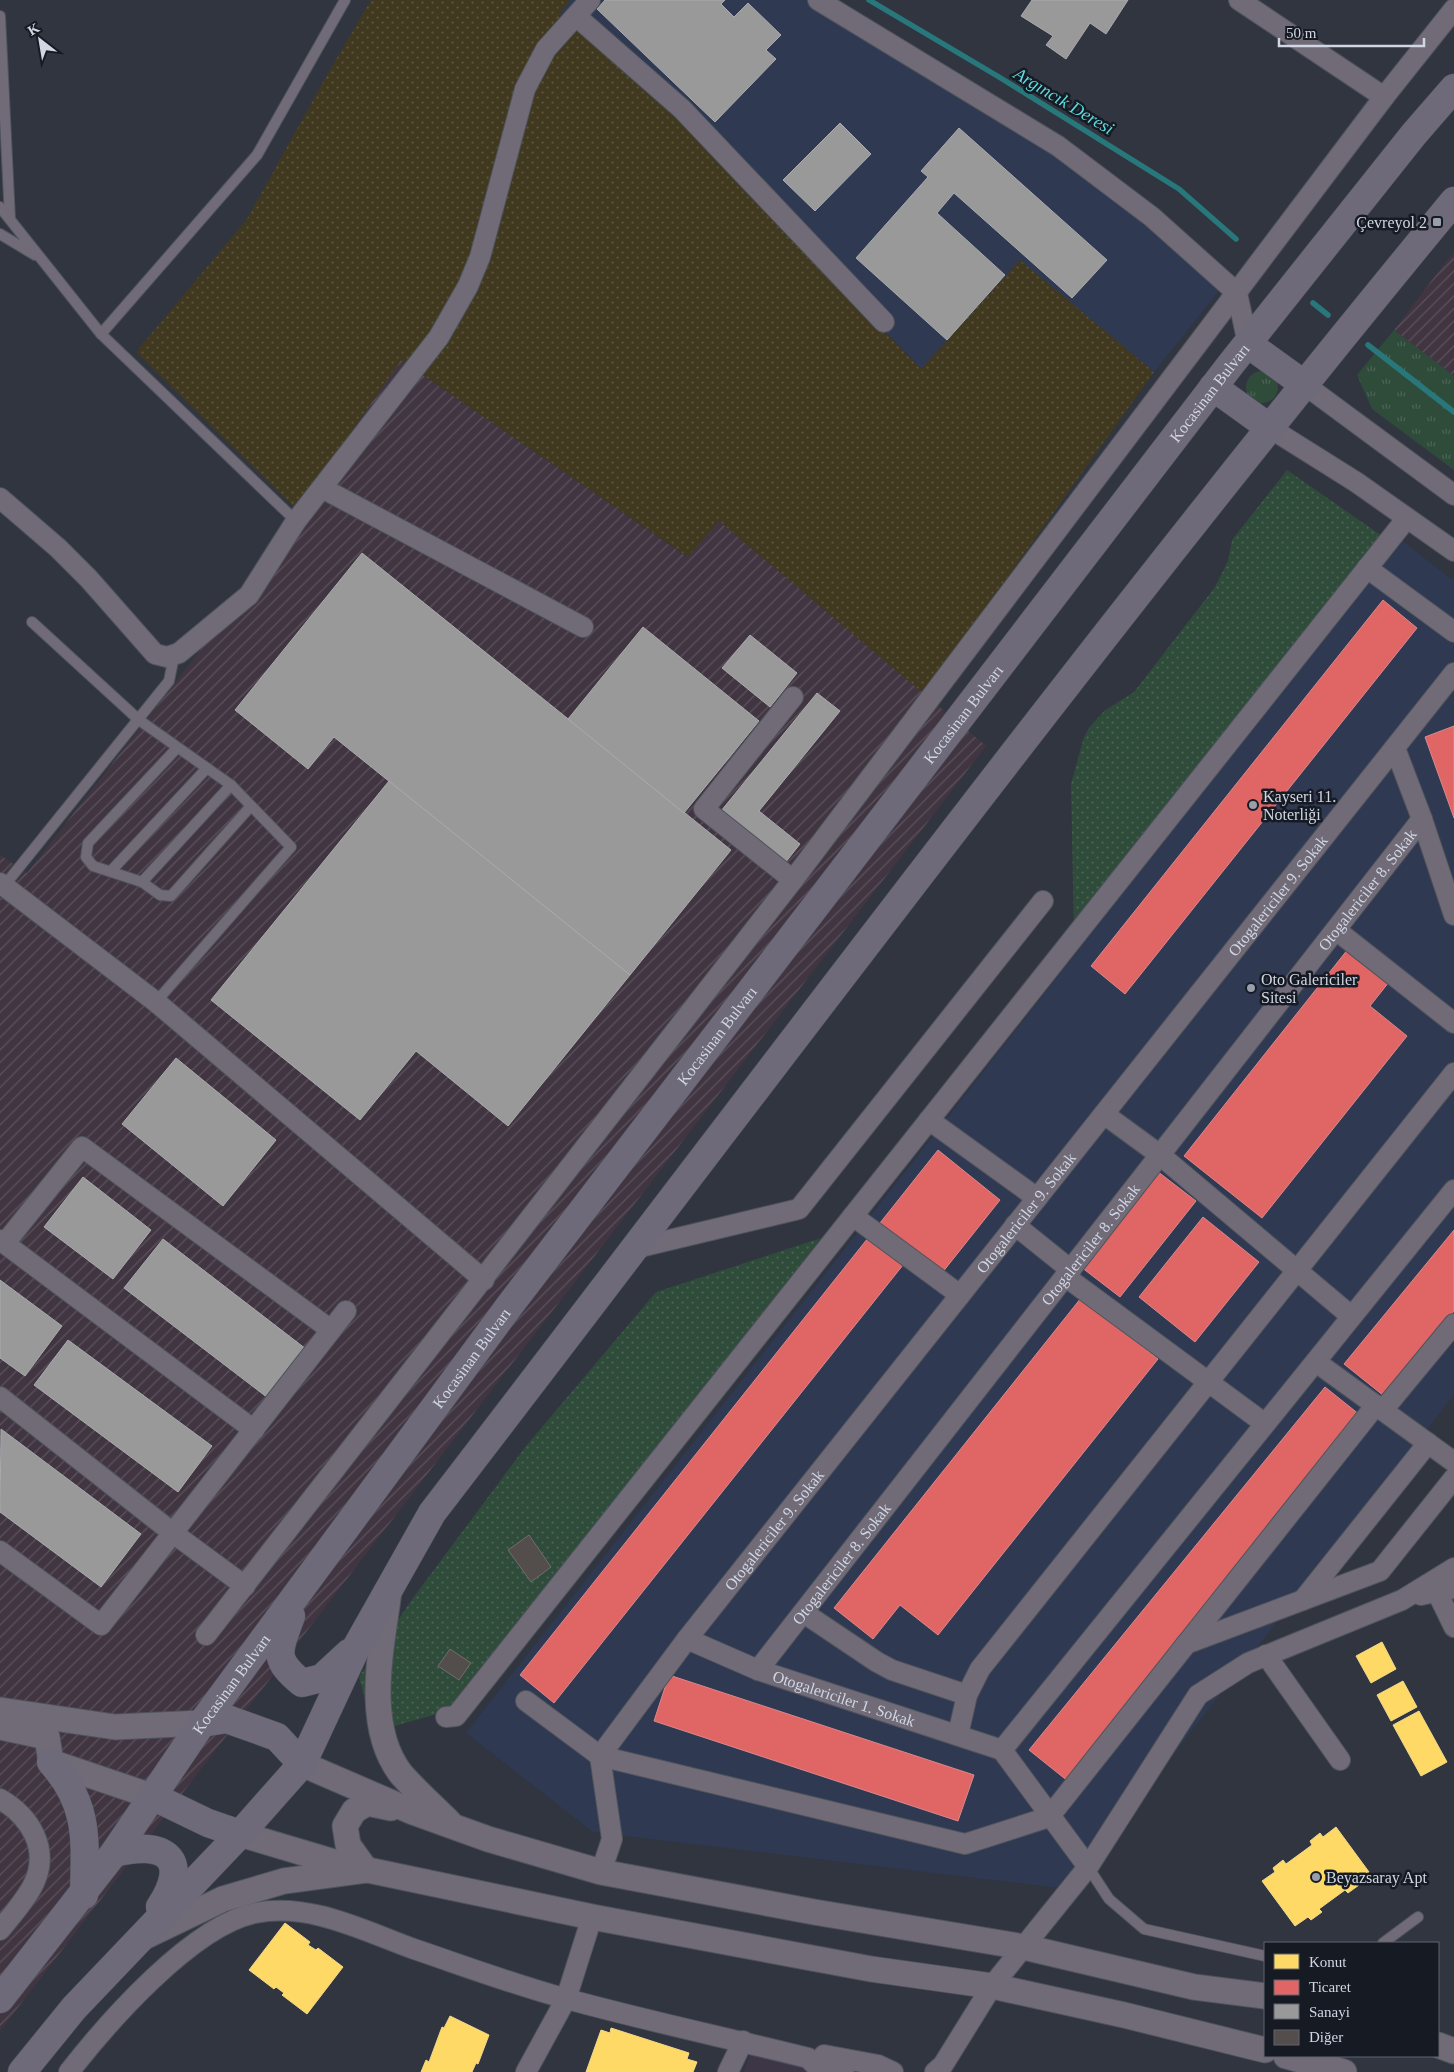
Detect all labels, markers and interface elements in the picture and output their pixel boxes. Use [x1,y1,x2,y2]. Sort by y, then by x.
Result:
north arrow [15,15,65,65]
scale bar [1279,15,1424,47]
text: K [25,20,42,39]
text: 50 m [1286,25,1317,41]
water label: Argıncık Deresi [1010,63,1118,139]
place label: Çevreyol 2 [1356,214,1427,232]
marker: Çevreyol 2 [1431,216,1443,228]
street label: Kocasinan Bulvarı [1166,340,1253,445]
street label: Kocasinan Bulvarı [920,661,1007,767]
place label: Kayseri 11. Noterliği [1263,788,1336,824]
marker: Kayseri 11. Noterliği [1247,799,1259,811]
street label: Otogalericiler 8. Sokak [1315,826,1420,954]
street label: Otogalericiler 9. Sokak [1225,832,1331,959]
place label: Oto Galericiler Sitesi [1261,971,1358,1006]
marker: Oto Galericiler Sitesi [1245,982,1257,994]
street label: Kocasinan Bulvarı [674,983,760,1088]
street label: Otogalericiler 9. Sokak [973,1149,1079,1276]
street label: Otogalericiler 8. Sokak [1038,1181,1143,1309]
street label: Kocasinan Bulvarı [429,1304,514,1411]
street label: Otogalericiler 9. Sokak [721,1466,827,1594]
street label: Otogalericiler 8. Sokak [789,1500,894,1628]
street label: Kocasinan Bulvarı [189,1630,274,1737]
street label: Otogalericiler 1. Sokak [770,1667,917,1730]
place label: Beyazsaray Apt [1326,1869,1427,1887]
marker: Beyazsaray Apt [1310,1871,1322,1883]
legend [1264,1942,1439,2057]
text: Konut [1309,1954,1347,1970]
text: Ticaret [1309,1979,1352,1995]
text: Sanayi [1309,2004,1350,2020]
text: Diğer [1309,2029,1343,2045]

